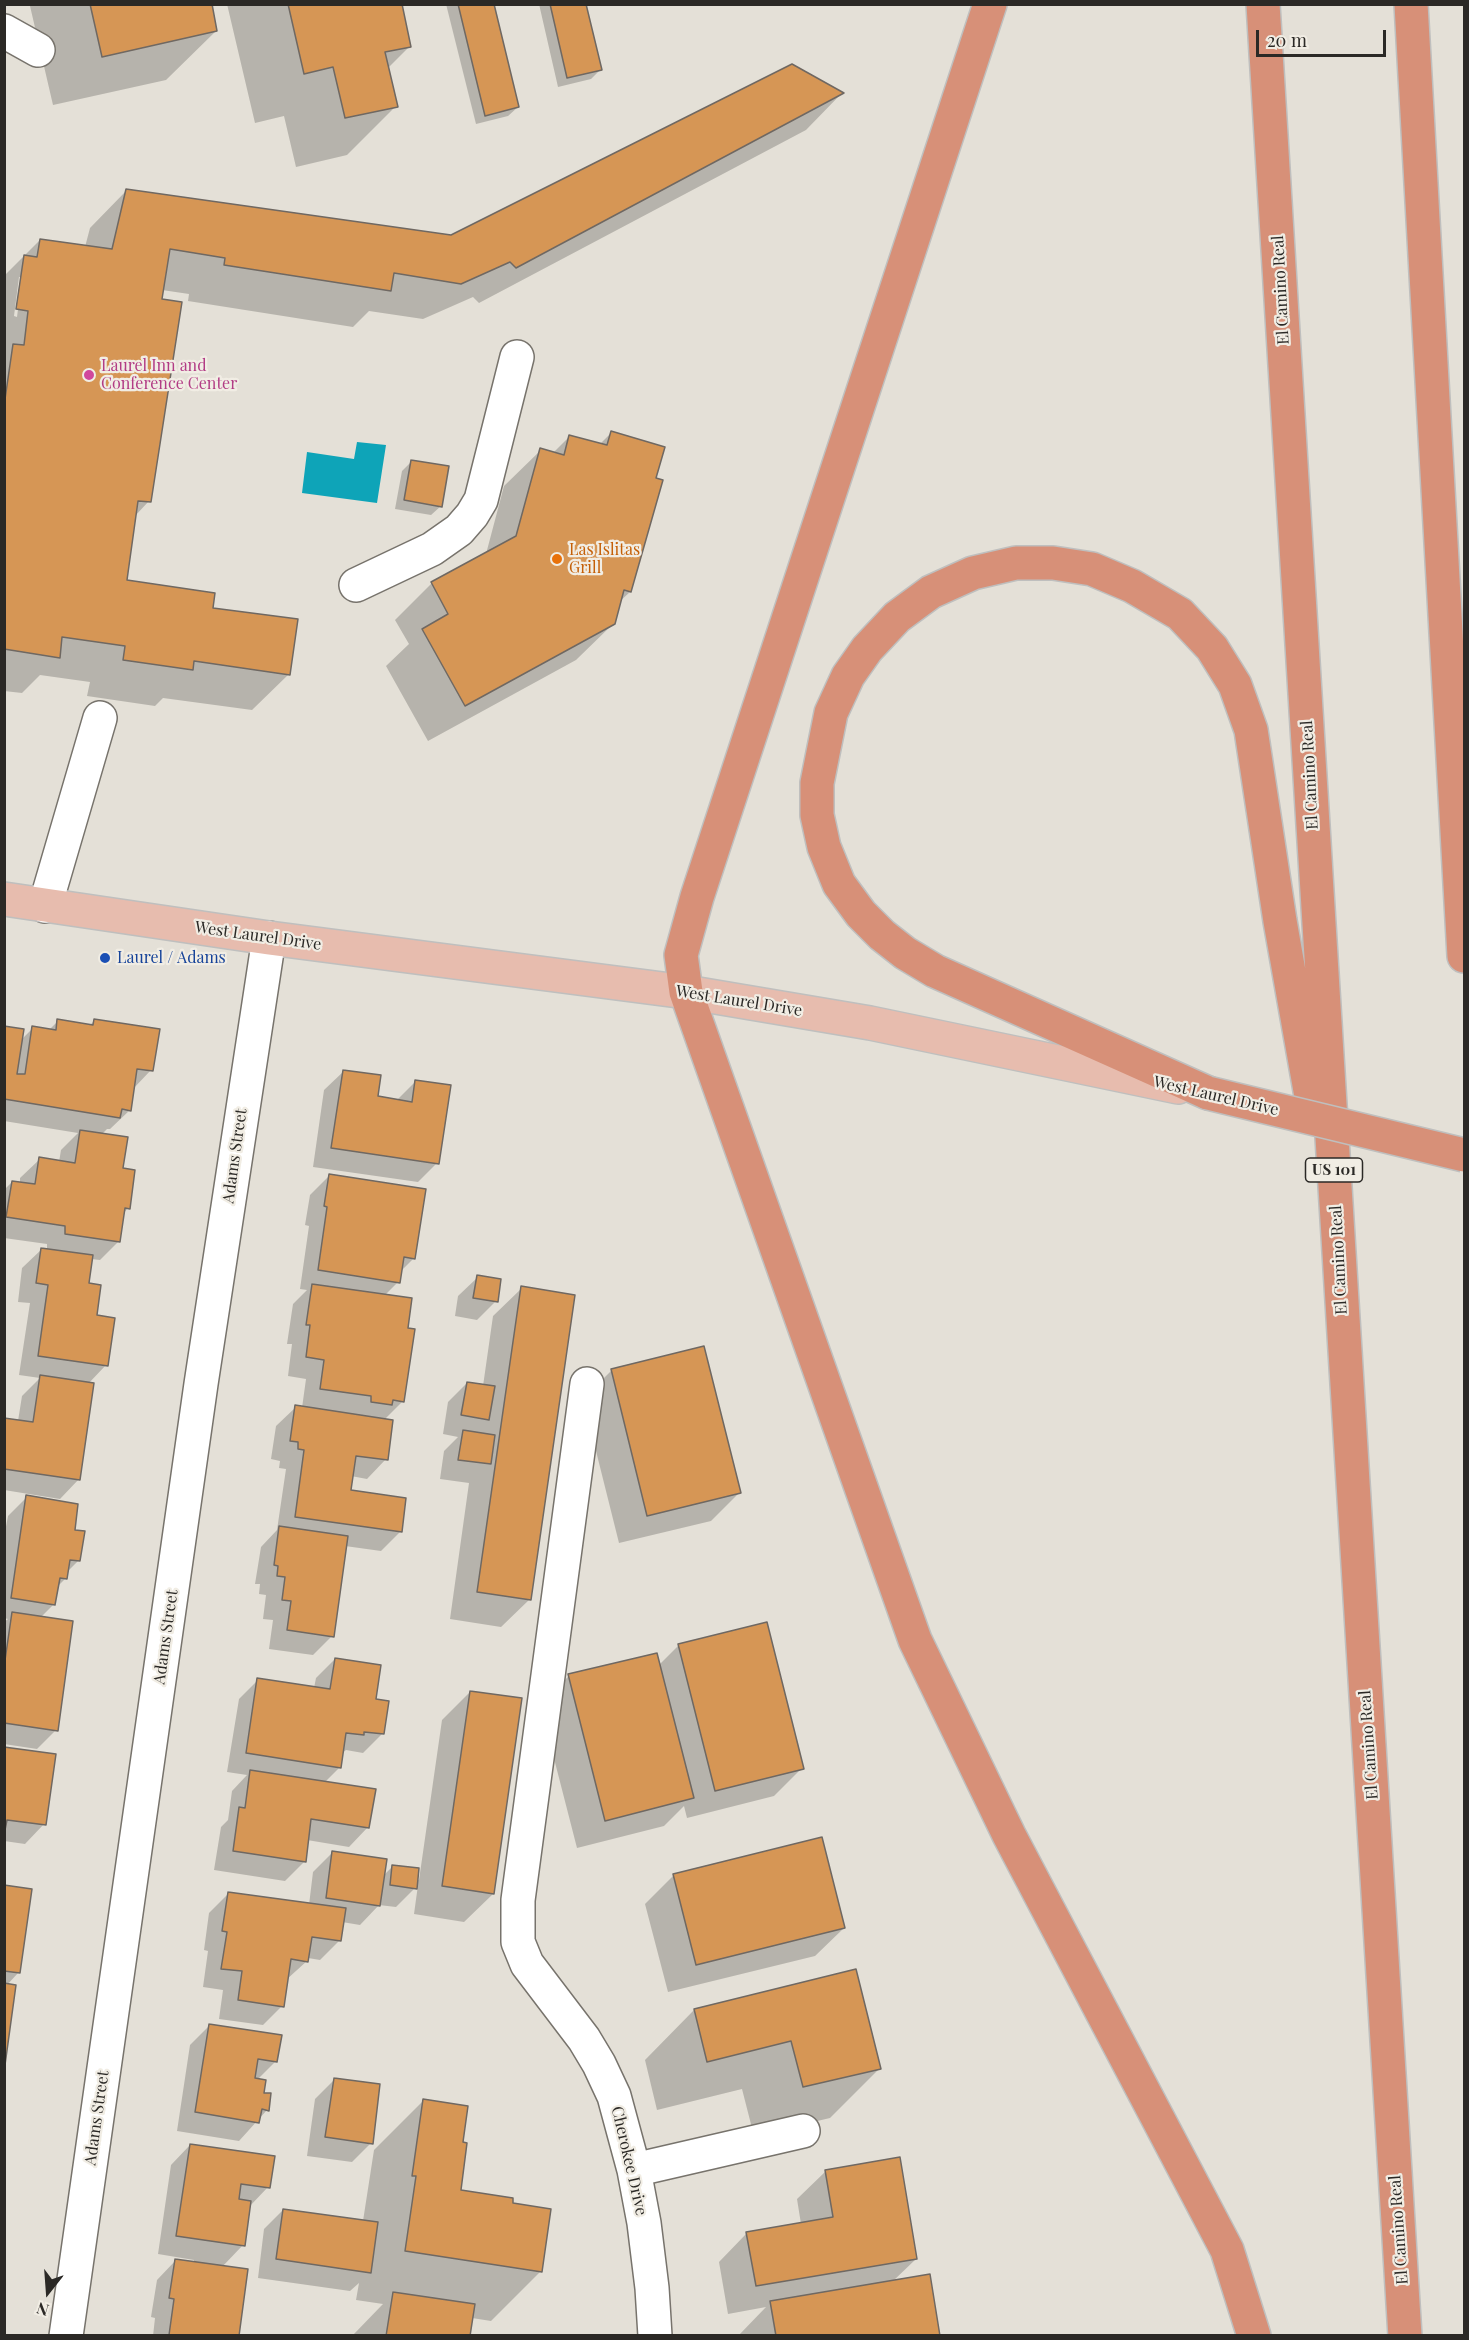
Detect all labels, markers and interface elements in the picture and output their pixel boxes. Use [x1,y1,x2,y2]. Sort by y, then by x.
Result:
scale bar [1259,18,1390,56]
text: 20 m [1267,28,1307,52]
street label: El Camino Real [1269,235,1293,345]
place label: Laurel Inn and Conference Center [101,356,237,394]
marker: Laurel Inn and Conference Center [82,368,96,382]
place label: Las Islitas Grill [569,540,640,578]
marker: Las Islitas Grill [550,552,564,566]
street label: El Camino Real [1298,720,1322,830]
street label: West Laurel Drive [194,918,322,954]
place label: Laurel / Adams [117,948,226,968]
marker: Laurel / Adams [98,951,112,965]
street label: West Laurel Drive [675,982,803,1020]
street label: West Laurel Drive [1152,1072,1280,1120]
street label: Adams Street [219,1107,251,1205]
road number: US 101 [1306,1158,1362,1182]
street label: El Camino Real [1327,1205,1351,1315]
street label: Adams Street [150,1588,182,1686]
street label: El Camino Real [1356,1690,1382,1800]
street label: Adams Street [81,2069,113,2167]
street label: Cherokee Drive [607,2104,651,2218]
street label: El Camino Real [1386,2175,1412,2285]
north arrow [18,2262,78,2322]
text: N [34,2298,51,2321]

